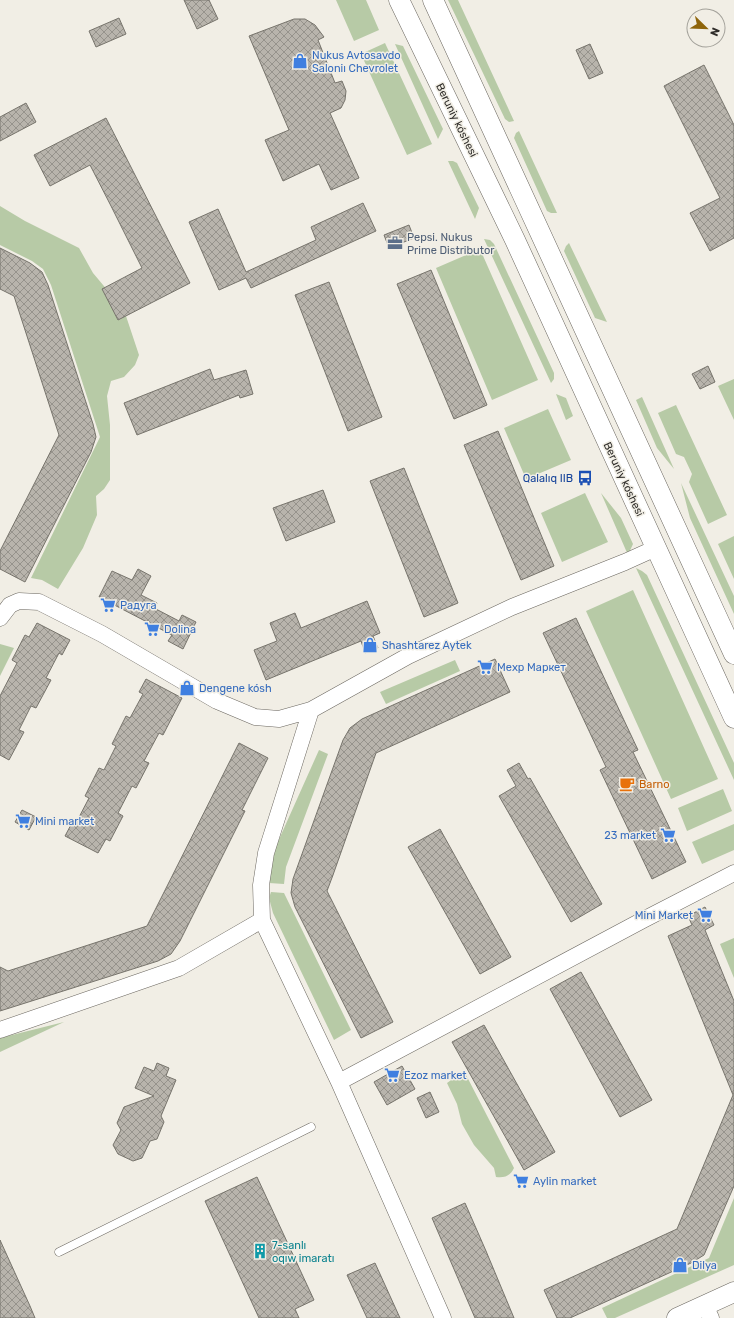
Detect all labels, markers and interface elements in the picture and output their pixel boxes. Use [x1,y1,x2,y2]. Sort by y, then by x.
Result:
north arrow [686,8,726,48]
text: N [707,26,722,38]
place label: Nukus Avtosavdo Saloniı Chevrolet [312,49,401,75]
shop icon: Nukus Avtosavdo Saloniı Chevrolet [291,52,309,70]
street label: Beruniy kóshesi [433,81,480,159]
place label: Pepsi. Nukus Prime Distributor [407,231,495,257]
office icon: Pepsi. Nukus Prime Distributor [386,234,404,252]
street label: Beruniy kóshesi [601,440,646,518]
bus stop icon: Qalalıq IIB [576,469,594,487]
place label: Qalalıq IIB [523,472,573,485]
supermarket icon: Радуга [99,596,117,614]
place label: Радуга [120,599,157,612]
supermarket icon: Dolina [143,620,161,638]
place label: Dolina [164,623,196,636]
shop icon: Shashtarez Aytek [361,636,379,654]
place label: Shashtarez Aytek [382,639,472,652]
supermarket icon: Мехр Маркет [476,658,494,676]
place label: Мехр Маркет [497,661,566,674]
shop icon: Dengene kósh [178,679,196,697]
place label: Dengene kósh [199,682,272,695]
cafe icon: Barno [618,775,636,793]
place label: Barno [639,778,670,791]
supermarket icon: Mini market [14,812,32,830]
place label: Mini market [35,815,95,828]
supermarket icon: 23 market [659,826,677,844]
place label: 23 market [604,829,657,842]
supermarket icon: Mini Market [696,906,714,924]
place label: Mini Market [635,909,694,922]
supermarket icon: Ezoz market [383,1066,401,1084]
place label: Ezoz market [404,1069,467,1082]
supermarket icon: Aylin market [512,1172,530,1190]
place label: Aylin market [533,1175,597,1188]
place label: 7-sanlı oqıw imaratı [272,1239,334,1265]
building icon: 7-sanlı oqıw imaratı [251,1242,269,1260]
shop icon: Dilya [671,1256,689,1274]
place label: Dilya [692,1259,717,1272]

